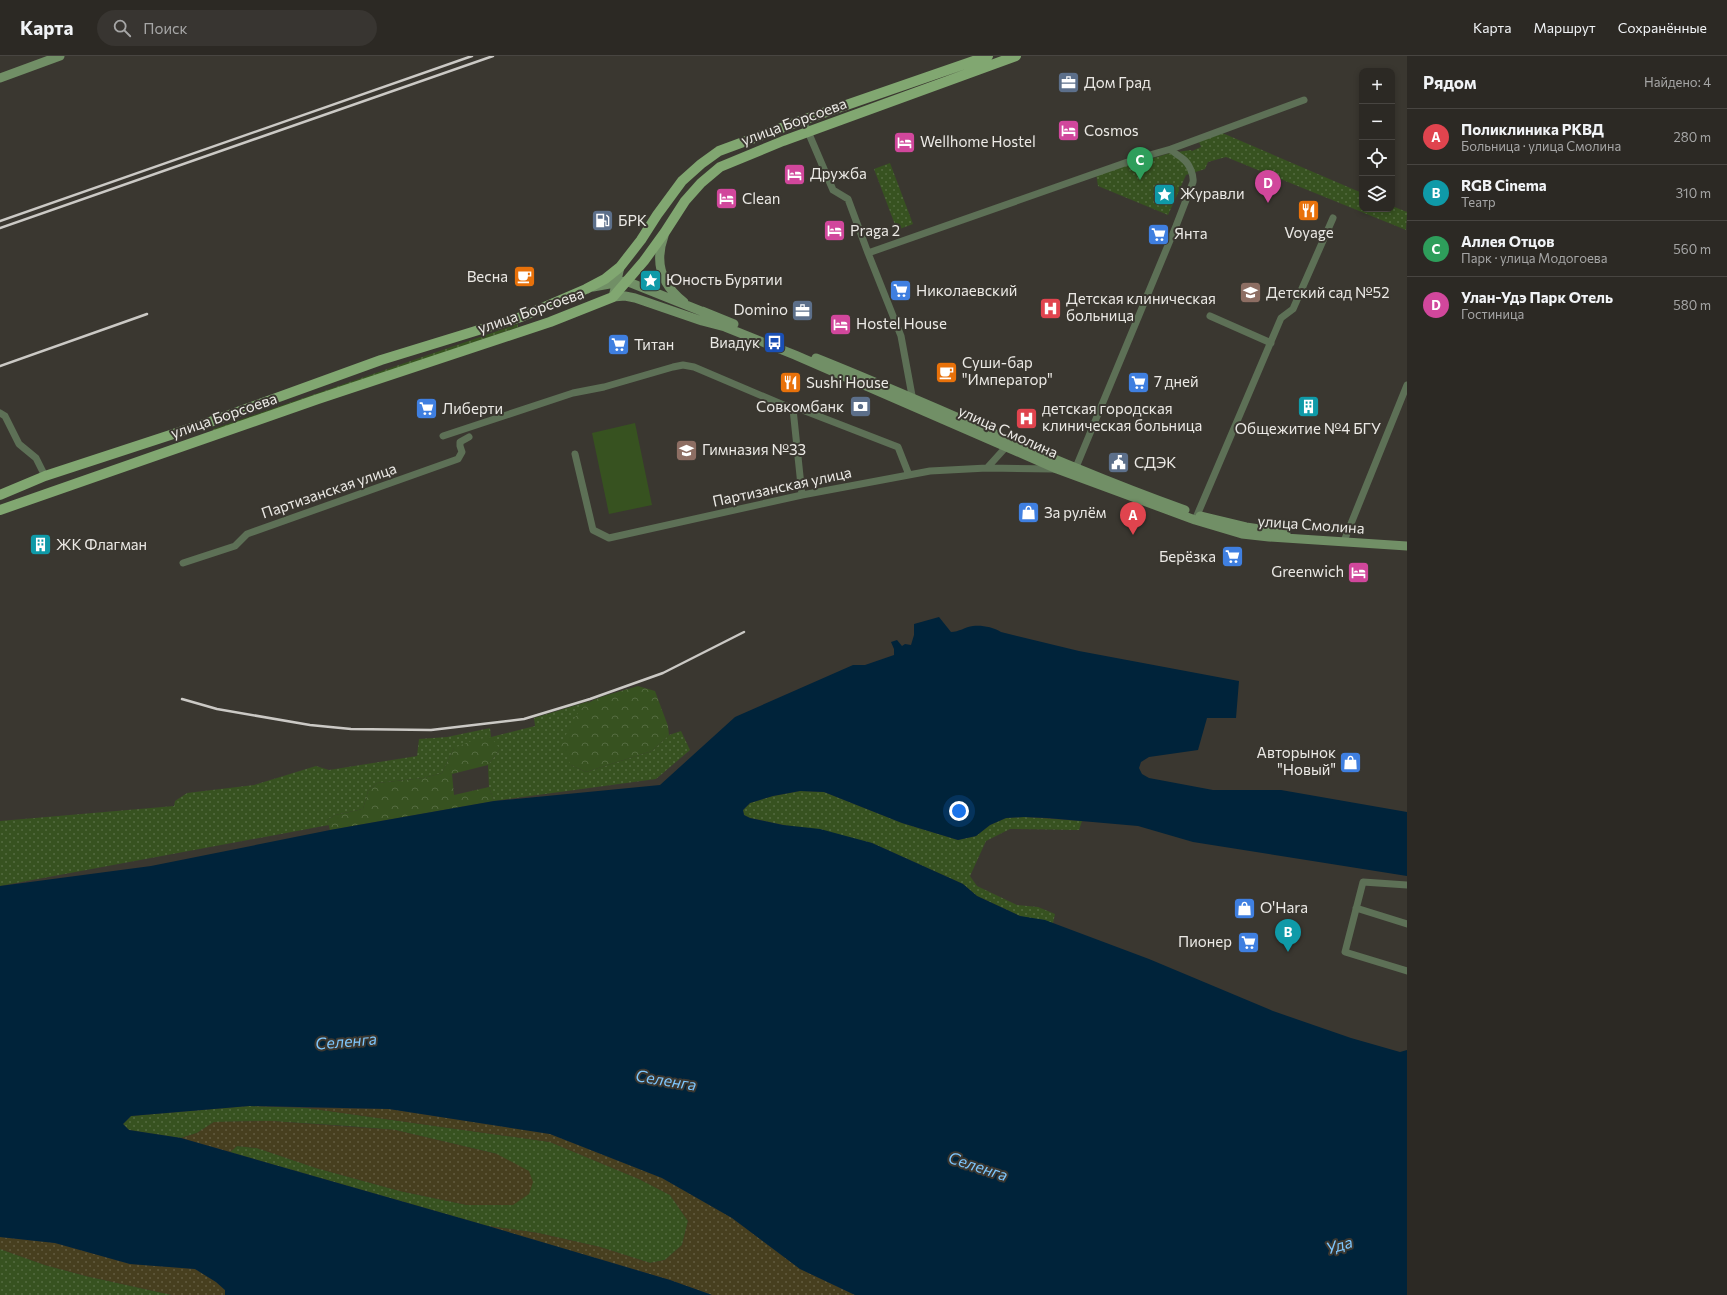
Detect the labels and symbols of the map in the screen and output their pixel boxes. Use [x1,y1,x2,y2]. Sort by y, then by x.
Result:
office icon: Дом Град [1056,70,1082,96]
place label: Дом Град [1084,73,1151,91]
street label: улица Борсоева [738,94,849,149]
hotel icon: Cosmos [1055,118,1081,144]
place label: Cosmos [1084,121,1139,139]
hotel icon: Wellhome Hostel [892,129,918,155]
place label: Wellhome Hostel [920,132,1036,150]
pin: C [1127,147,1153,180]
hotel icon: Дружба [781,161,807,187]
place label: Дружба [810,164,867,182]
pin: D [1255,170,1281,203]
place icon: Журавли [1152,181,1178,207]
place label: Журавли [1180,184,1245,202]
hotel icon: Clean [714,186,740,212]
place label: Clean [742,189,780,207]
restaurant icon: Voyage [1296,197,1322,223]
fuel station icon: БРК [590,208,616,234]
place label: БРК [618,211,647,229]
hotel icon: Praga 2 [822,218,848,244]
place label: Praga 2 [850,221,900,239]
supermarket icon: Янта [1145,221,1171,247]
place label: Voyage [1284,223,1334,241]
place label: Янта [1174,224,1207,242]
cafe icon: Весна [511,264,537,290]
place label: Весна [467,267,508,285]
place icon: Юность Бурятии [638,267,664,293]
place label: Юность Бурятии [666,270,783,288]
supermarket icon: Николаевский [887,278,913,304]
school or university icon: Детский сад №52 [1237,280,1263,306]
place label: Николаевский [916,281,1017,299]
street label: улица Борсоева [475,283,586,337]
place label: Детский сад №52 [1266,283,1390,301]
place label: Детская клиническая больница [1066,289,1216,324]
hospital icon: Детская клиническая больница [1037,295,1063,321]
office icon: Domino [790,297,816,323]
place label: Domino [733,300,788,318]
hotel icon: Hostel House [828,311,854,337]
place label: Hostel House [856,314,947,332]
bus stop icon: Виадук [762,330,788,356]
supermarket icon: Титан [605,332,631,358]
place label: Виадук [709,333,760,351]
place label: Титан [634,335,674,353]
place label: Суши-бар "Император" [962,353,1053,388]
cafe icon: Суши-бар "Император" [934,359,960,385]
supermarket icon: 7 дней [1125,369,1151,395]
restaurant icon: Sushi House [778,370,804,396]
place label: 7 дней [1154,372,1199,390]
place label: Sushi House [806,373,889,391]
street label: улица Борсоева [168,388,279,442]
building icon: Общежитие №4 БГУ [1295,393,1321,419]
bank icon: Совкомбанк [847,394,873,420]
supermarket icon: Либерти [414,396,440,422]
place label: Совкомбанк [756,397,844,415]
place label: Либерти [442,399,503,417]
place label: детская городская клиническая больница [1042,399,1202,434]
street label: улица Смолина [956,401,1061,461]
hospital icon: детская городская клиническая больница [1014,405,1040,431]
place label: Общежитие №4 БГУ [1235,419,1381,437]
school or university icon: Гимназия №33 [673,437,699,463]
place label: Гимназия №33 [702,440,806,458]
public building icon: СДЭК [1105,450,1131,476]
place label: СДЭК [1134,453,1176,471]
street label: Партизанская улица [259,458,399,522]
street label: Партизанская улица [711,462,853,510]
shop icon: За рулём [1015,500,1041,526]
pin: A [1120,502,1146,535]
place label: За рулём [1044,503,1106,521]
street label: улица Смолина [1257,511,1365,537]
building icon: ЖК Флагман [27,532,53,558]
place label: ЖК Флагман [56,535,147,553]
supermarket icon: Берёзка [1219,544,1245,570]
place label: Берёзка [1159,547,1216,565]
hotel icon: Greenwich [1346,559,1372,585]
place label: Greenwich [1271,562,1344,580]
place label: Авторынок "Новый" [1257,743,1336,778]
shop icon: Авторынок "Новый" [1338,749,1364,775]
your location [949,801,969,821]
shop icon: O'Hara [1231,895,1257,921]
place label: O'Hara [1260,898,1308,916]
pin: B [1275,919,1301,952]
supermarket icon: Пионер [1235,929,1261,955]
place label: Пионер [1178,932,1232,950]
water label: Селенга [314,1028,377,1053]
water label: Селенга [634,1065,698,1094]
water label: Селенга [946,1147,1010,1184]
water label: Уда [1323,1232,1354,1257]

